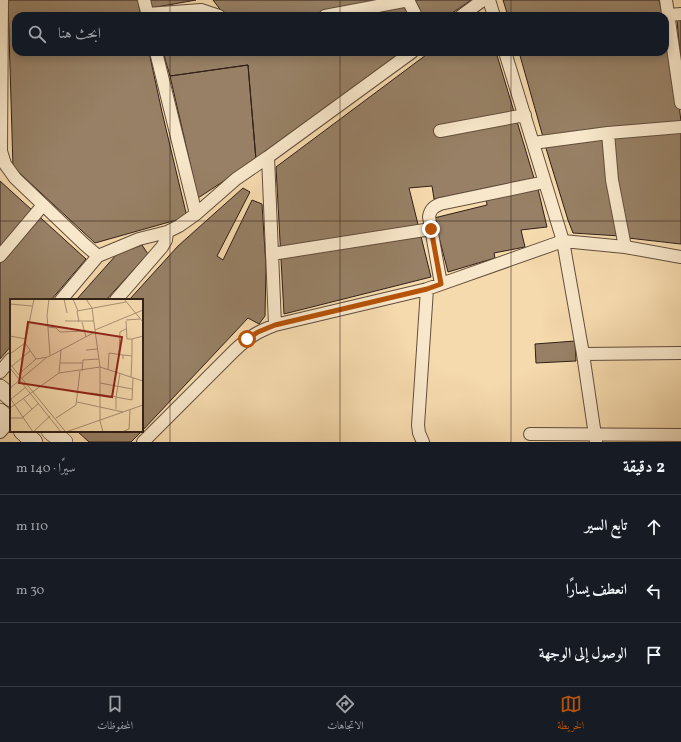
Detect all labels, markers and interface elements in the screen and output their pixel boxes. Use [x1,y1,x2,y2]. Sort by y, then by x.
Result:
search box [12,12,669,56]
icon: search [26,23,48,45]
text: ابحث هنا [58,24,101,45]
route end [422,220,440,238]
inset map [10,299,143,432]
route start [238,330,256,348]
text: 2 دقيقة [623,456,665,479]
text: سيرًا · 140 m [16,460,76,478]
text: تابع السير [585,516,627,537]
icon: ahead [643,516,665,538]
text: 110 m [16,518,48,536]
text: انعطف يسارًا [566,580,627,601]
icon: left [643,580,665,602]
text: 30 m [16,582,44,600]
text: الوصول إلى الوجهة [539,644,627,665]
icon: arrive [643,644,665,666]
tab: المحفوظات [97,693,133,736]
tab: الاتجاهات [327,693,364,736]
tab: الخريطة [557,693,584,736]

